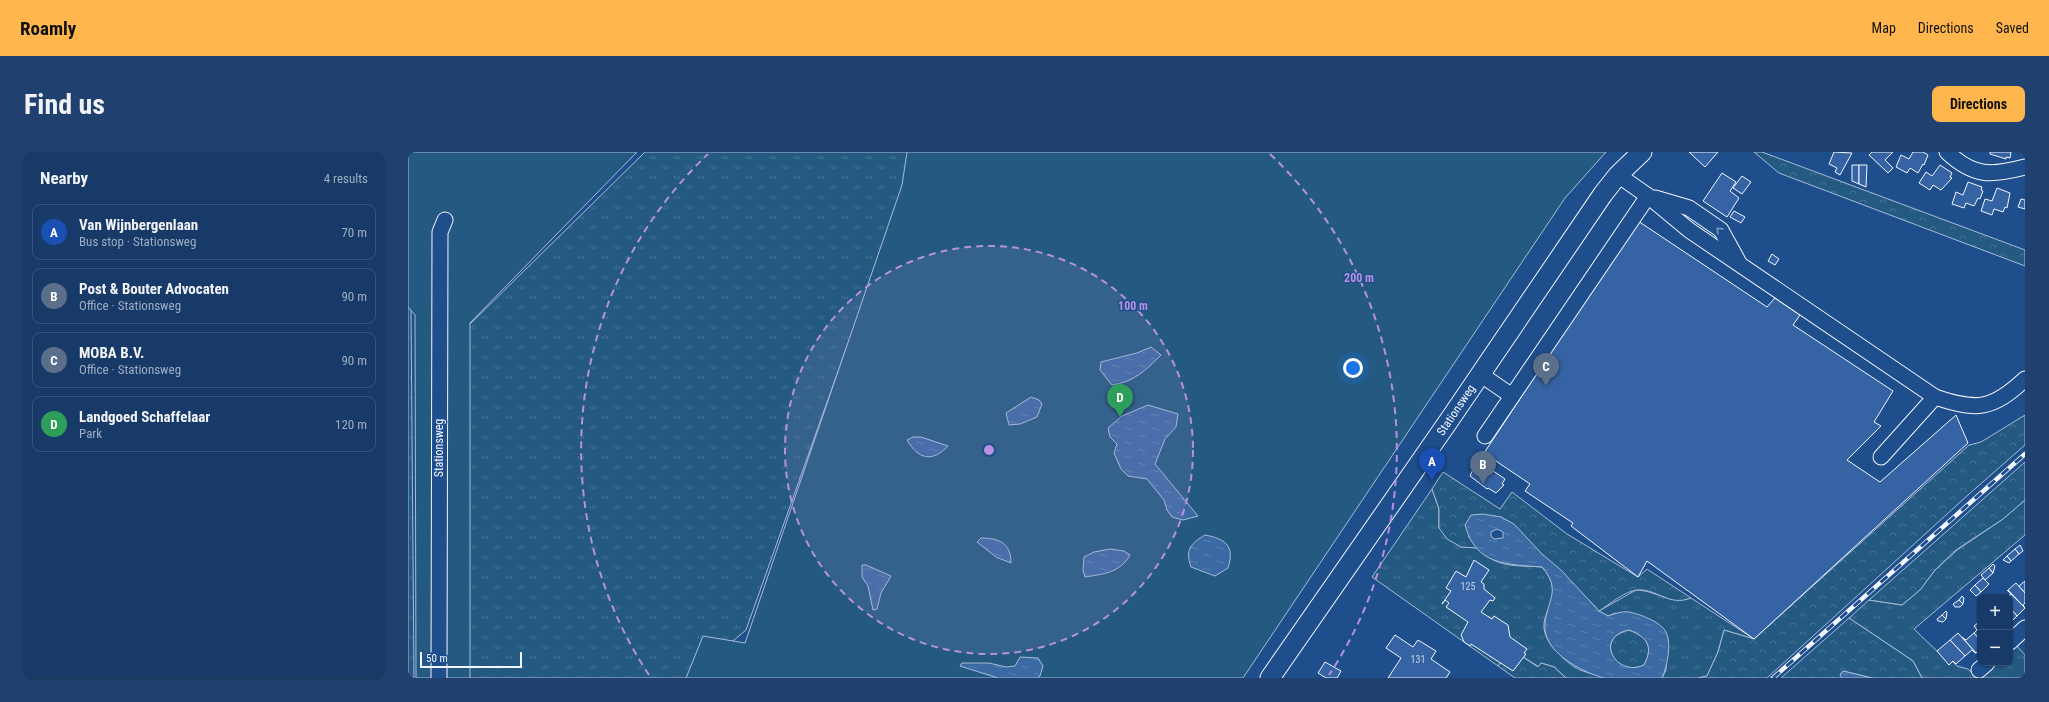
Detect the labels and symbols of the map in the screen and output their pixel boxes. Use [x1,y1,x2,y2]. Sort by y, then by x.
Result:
one-way arrow [1716,227,1724,235]
text: 200 m [1344,271,1374,285]
text: 100 m [1118,299,1148,313]
pin: C [1533,353,1559,386]
your location [1343,358,1363,378]
street label: Stationsweg [1434,382,1478,438]
pin: D [1107,384,1133,417]
street label: Stationsweg [432,419,446,477]
centre of rings [982,443,996,457]
pin: A [1419,448,1445,481]
pin: B [1470,451,1496,484]
house number: 125 [1461,581,1475,592]
scale bar [420,650,522,669]
house number: 131 [1411,654,1425,665]

